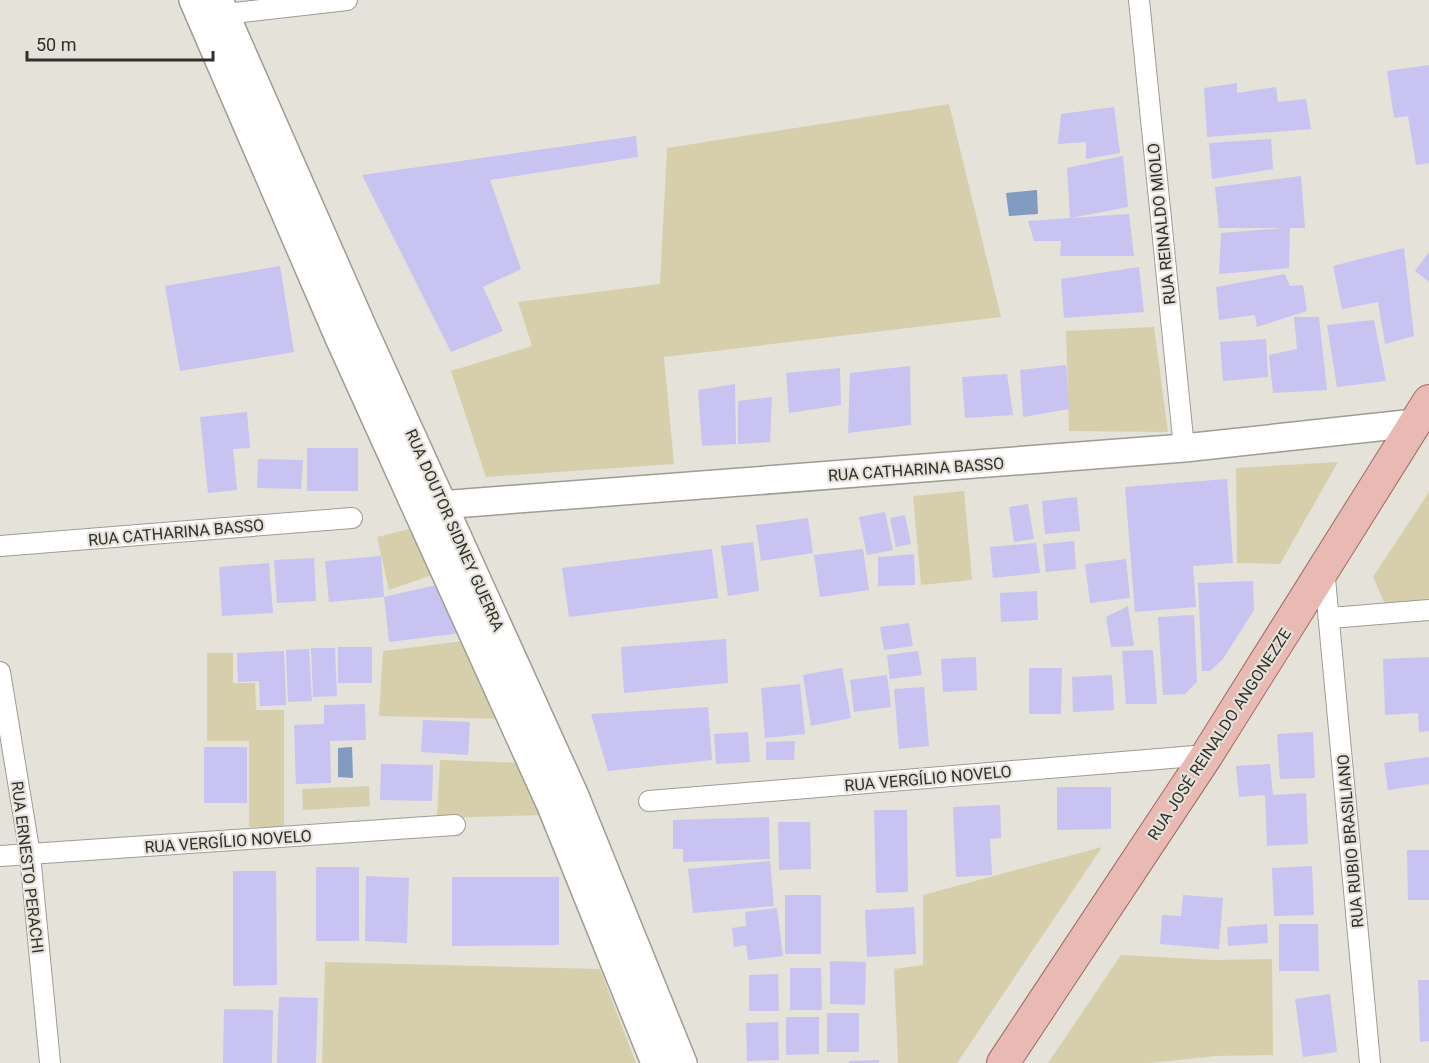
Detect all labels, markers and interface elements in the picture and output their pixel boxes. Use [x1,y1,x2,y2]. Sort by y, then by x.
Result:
scale bar [27,24,213,62]
text: 50 m [36,34,76,55]
street label: RUA REINALDO MIOLO [1144,142,1179,306]
street label: RUA DOUTOR SIDNEY GUERRA [401,426,508,635]
street label: RUA CATHARINA BASSO [827,454,1005,485]
street label: RUA CATHARINA BASSO [87,515,265,550]
street label: RUA JOSÉ REINALDO ANGONEZZE [1144,625,1295,844]
street label: RUA RUBIO BRASILIANO [1333,753,1368,929]
street label: RUA VERGÍLIO NOVELO [844,762,1012,795]
street label: RUA ERNESTO PERACHI [8,780,47,954]
street label: RUA VERGÍLIO NOVELO [144,826,312,857]

